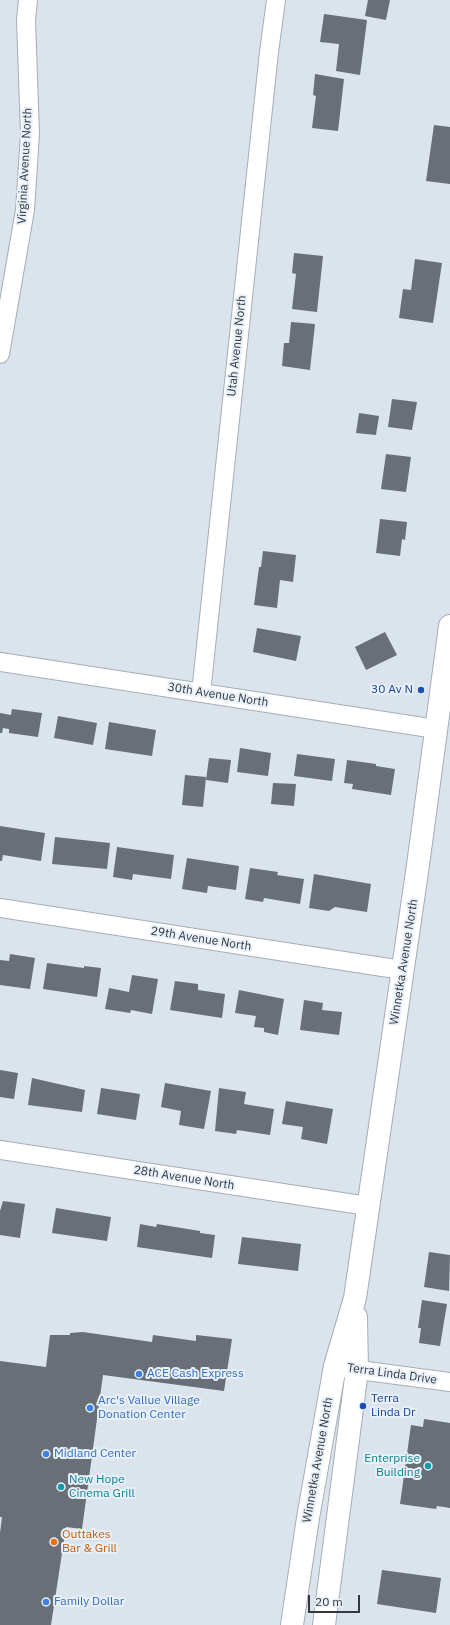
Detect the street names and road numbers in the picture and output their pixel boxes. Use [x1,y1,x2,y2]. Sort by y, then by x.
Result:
street label: Virginia Avenue North [15,107,35,225]
street label: Utah Avenue North [225,295,249,397]
street label: 30th Avenue North [167,680,269,710]
street label: Winnetka Avenue North [387,898,421,1026]
street label: 29th Avenue North [150,924,252,954]
street label: 28th Avenue North [133,1163,235,1193]
street label: Terra Linda Drive [346,1361,438,1387]
street label: Winnetka Avenue North [300,1396,336,1524]

